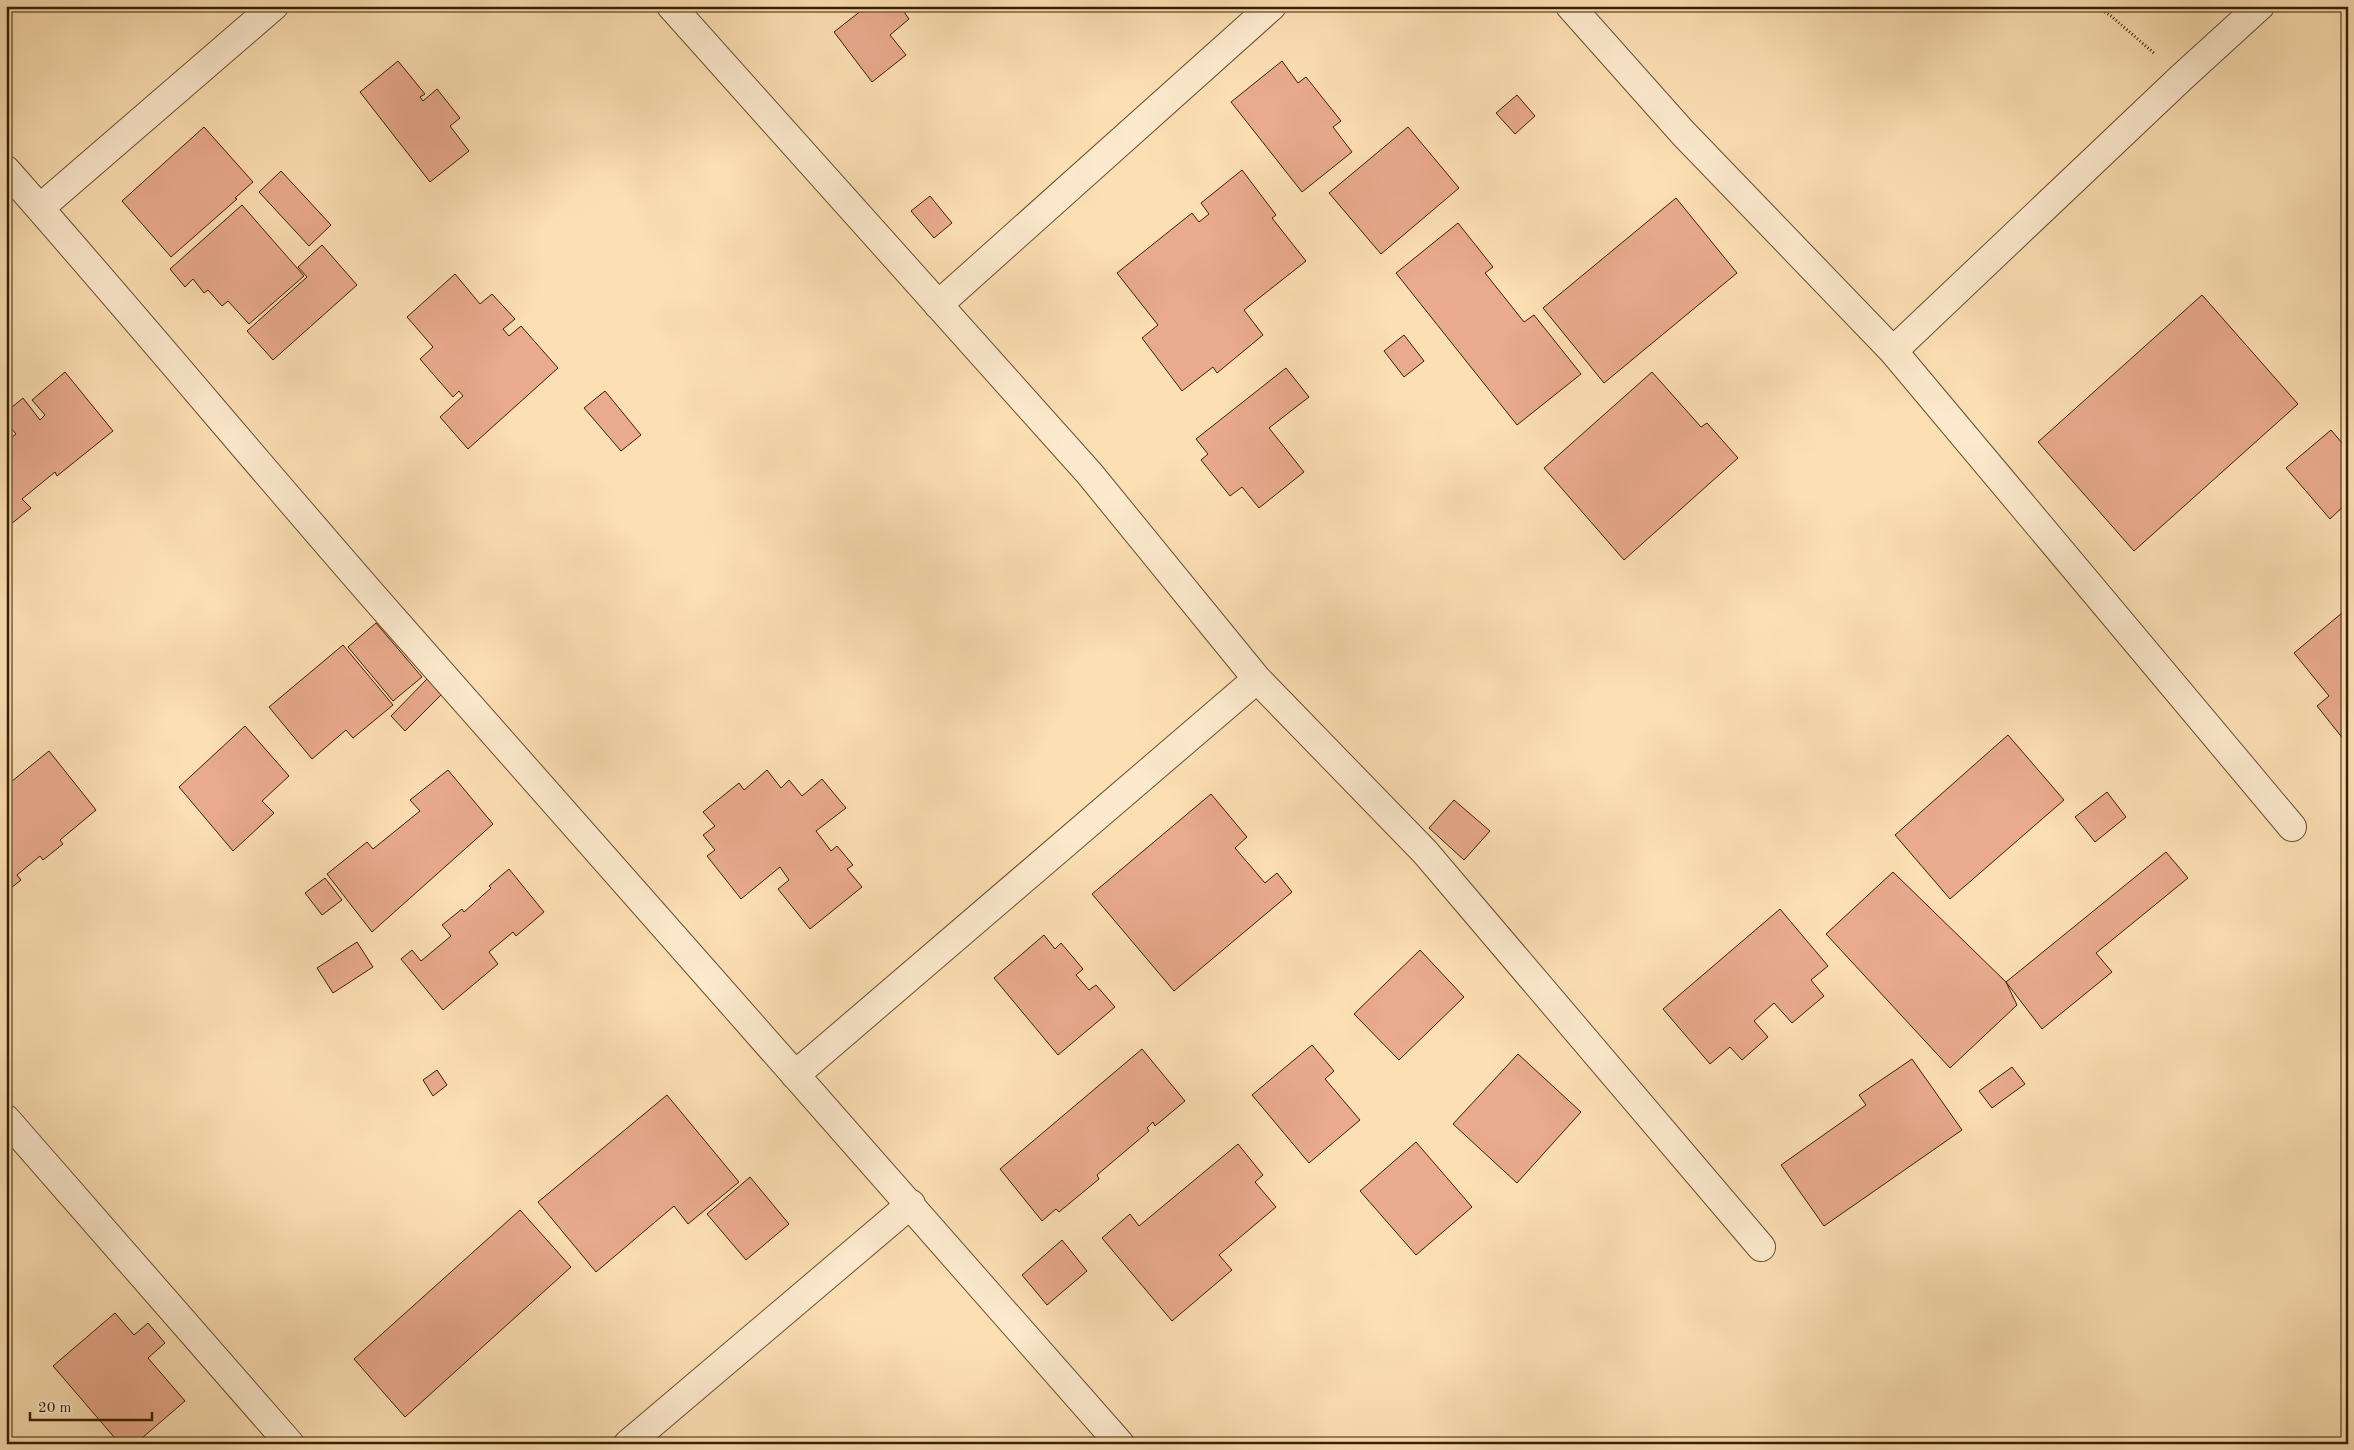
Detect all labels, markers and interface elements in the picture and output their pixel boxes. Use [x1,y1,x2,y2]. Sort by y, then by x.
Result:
scale bar [30,1390,152,1422]
text: 20 m [38,1401,72,1416]

